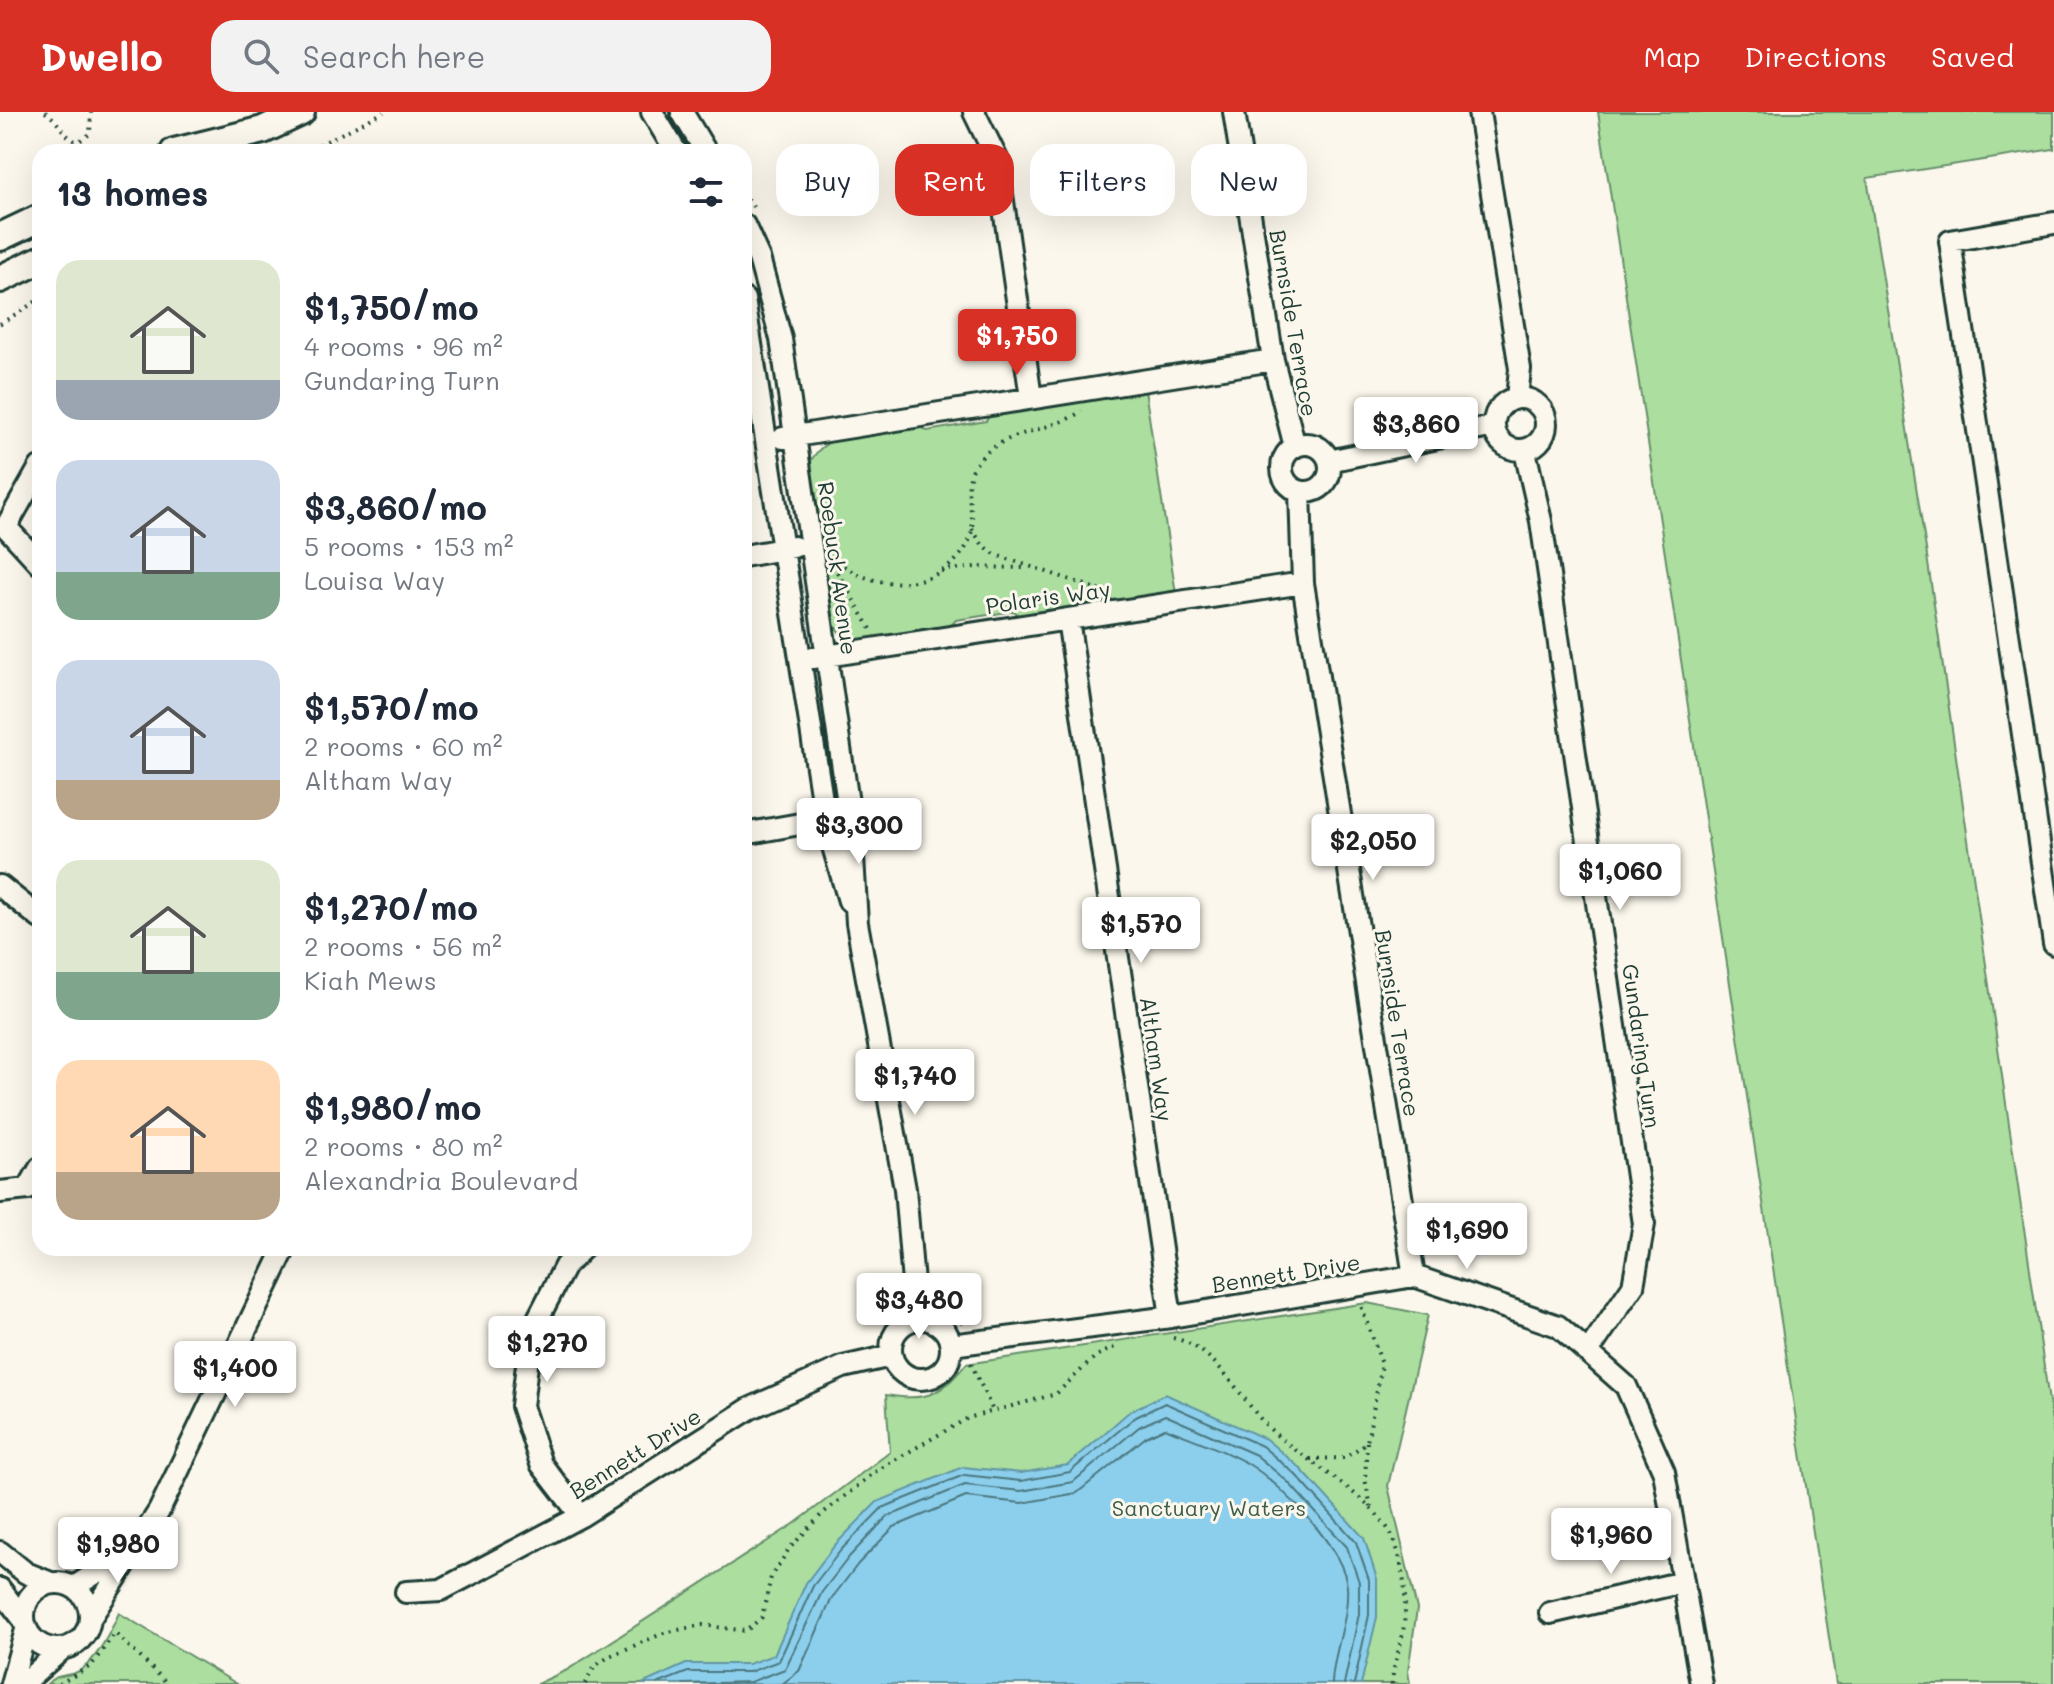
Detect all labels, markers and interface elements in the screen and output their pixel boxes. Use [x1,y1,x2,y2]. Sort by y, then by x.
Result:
search box [211,20,771,92]
text: Dwello [40,31,163,81]
icon: search [239,34,283,78]
text: Search here [303,36,485,76]
text: Map [1644,38,1701,74]
text: Directions [1745,38,1887,74]
text: Saved [1931,38,2014,74]
chip: Buy [776,144,879,216]
chip: Rent [895,144,1014,216]
chip: Filters [1030,144,1175,216]
chip: New [1191,144,1307,216]
text: 13 homes [56,170,209,215]
icon: filters [684,170,728,214]
street label: Burnside Terrace [1263,227,1325,419]
text: $1,750/mo [304,284,479,329]
icon: home [120,292,216,388]
pin: $1,750 [952,309,1082,377]
text: $1,750 [976,318,1058,352]
text: 4 rooms · 96 m² [304,329,503,363]
text: Gundaring Turn [304,363,500,397]
pin: $3,860 [1351,397,1481,465]
text: $3,860 [1372,406,1460,440]
street label: Roebuck Avenue [811,480,865,656]
text: $3,860/mo [304,484,487,529]
icon: home [120,492,216,588]
text: 5 rooms · 153 m² [304,529,514,563]
text: Louisa Way [304,563,445,597]
street label: Polaris Way [984,574,1112,620]
text: $1,570/mo [304,684,479,729]
icon: home [120,692,216,788]
text: 2 rooms · 60 m² [304,729,503,763]
text: Altham Way [304,763,452,797]
pin: $3,300 [794,798,924,866]
text: $3,300 [815,807,903,841]
pin: $2,050 [1308,814,1438,882]
text: $2,050 [1329,823,1417,857]
pin: $1,060 [1555,844,1685,912]
text: $1,060 [1578,853,1662,887]
text: $1,270/mo [304,884,478,929]
icon: home [120,892,216,988]
pin: $1,570 [1076,897,1206,965]
text: $1,570 [1100,906,1182,940]
street label: Burnside Terrace [1369,927,1427,1119]
text: 2 rooms · 56 m² [304,929,502,963]
street label: Gundaring Turn [1616,962,1668,1130]
text: Kiah Mews [304,963,437,997]
street label: Altham Way [1134,995,1180,1123]
pin: $1,740 [850,1049,980,1117]
text: $1,740 [873,1058,957,1092]
text: $1,980/mo [304,1084,481,1129]
icon: home [120,1092,216,1188]
text: 2 rooms · 80 m² [304,1129,503,1163]
text: Alexandria Boulevard [304,1163,578,1197]
pin: $1,690 [1402,1203,1532,1271]
text: $1,690 [1425,1212,1509,1246]
street label: Bennett Drive [1210,1247,1362,1299]
pin: $3,480 [854,1273,984,1341]
text: $3,480 [875,1282,963,1316]
pin: $1,270 [482,1316,612,1384]
text: $1,270 [506,1325,588,1359]
pin: $1,400 [170,1341,300,1409]
text: $1,400 [192,1350,278,1384]
street label: Bennett Drive [564,1401,706,1505]
park label: Sanctuary Waters [1112,1493,1306,1522]
pin: $1,960 [1546,1508,1676,1576]
pin: $1,980 [53,1517,183,1585]
text: $1,960 [1569,1517,1653,1551]
text: $1,980 [76,1526,160,1560]

